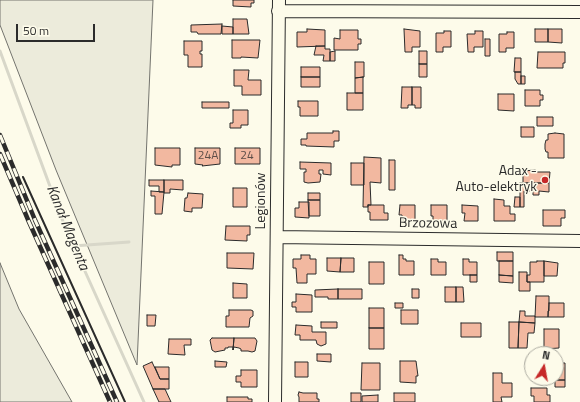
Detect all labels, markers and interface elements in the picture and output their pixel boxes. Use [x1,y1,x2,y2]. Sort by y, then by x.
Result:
scale bar [18,16,97,42]
text: 50 m [23,21,49,40]
house number: 24A [198,149,218,163]
house number: 24 [240,149,254,163]
place label: Adax - Auto-elektryk [455,164,537,196]
street label: Legionów [254,173,270,229]
marker: Adax - Auto-elektryk [540,175,550,185]
water label: Kanał Magenta [42,183,92,273]
street label: Brzozowa [399,215,457,233]
north arrow [524,346,564,386]
text: N [541,347,551,364]

